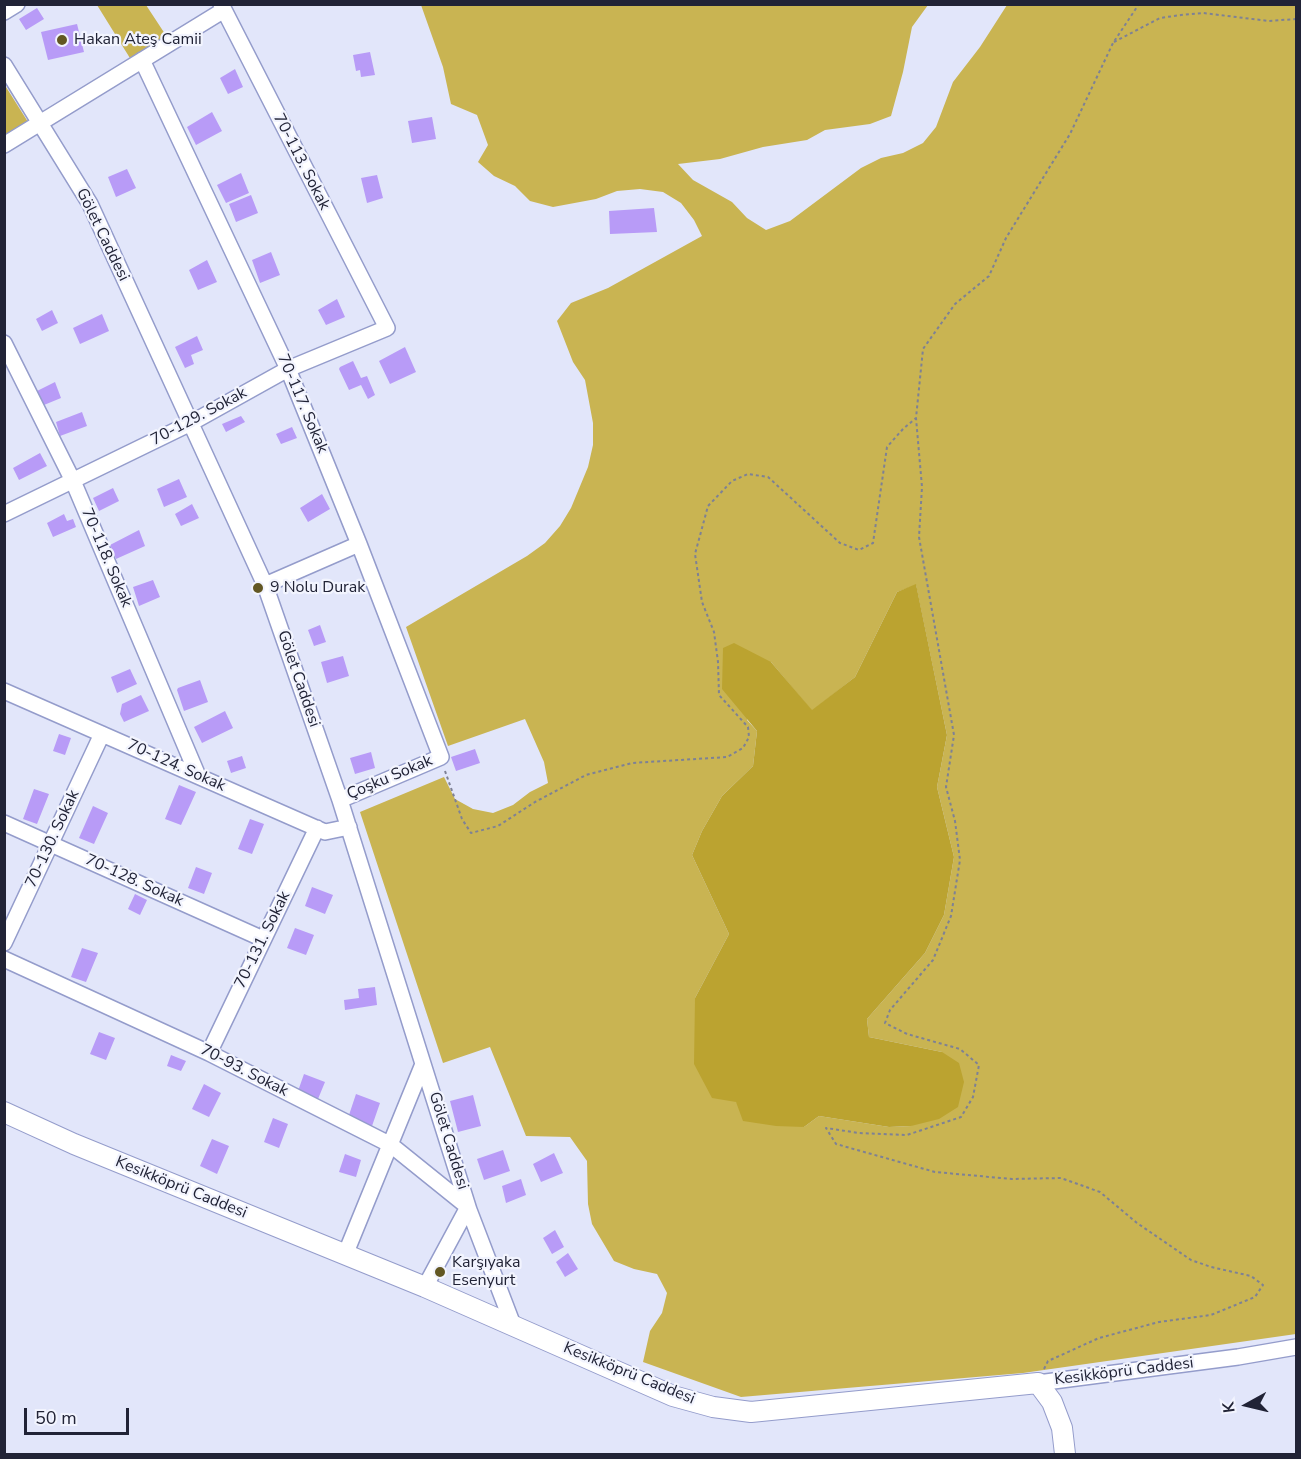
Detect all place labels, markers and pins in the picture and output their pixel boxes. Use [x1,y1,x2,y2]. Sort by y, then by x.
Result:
place label: Hakan Ateş Camii [74,30,202,50]
marker: Hakan Ateş Camii [55,33,69,47]
place label: 9 Nolu Durak [270,578,365,598]
marker: 9 Nolu Durak [251,581,265,595]
place label: Karşıyaka Esenyurt [452,1253,520,1291]
marker: Karşıyaka Esenyurt [433,1265,447,1279]

